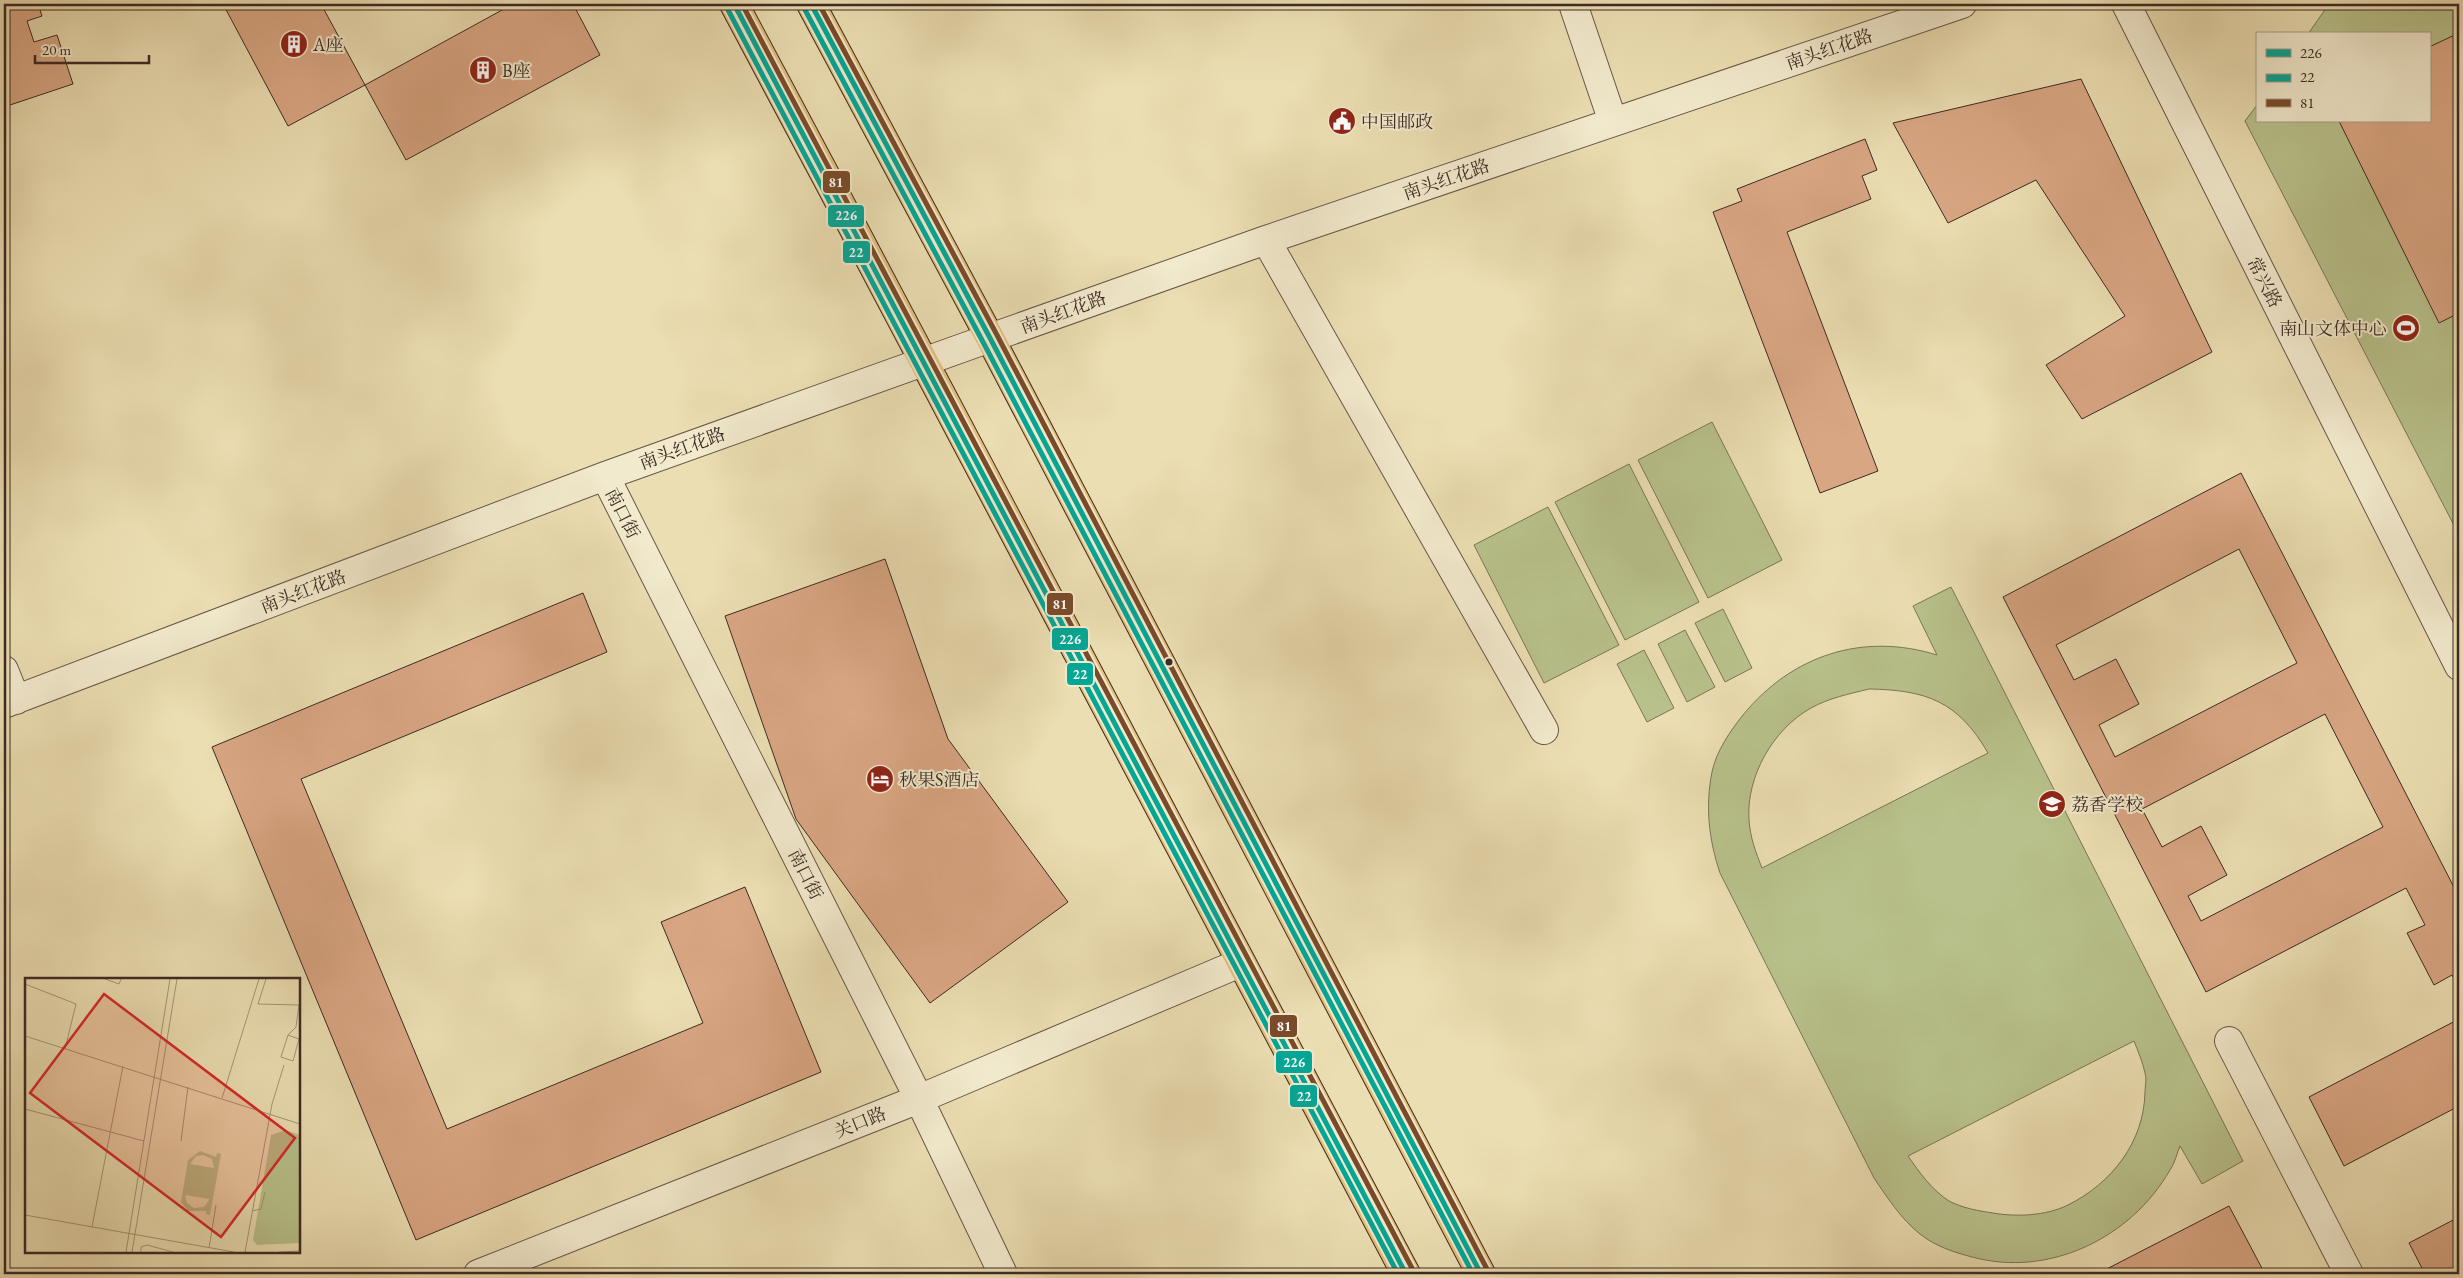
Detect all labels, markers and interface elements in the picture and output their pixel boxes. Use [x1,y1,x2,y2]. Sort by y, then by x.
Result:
street label: 南头红花路 [1783,23,1875,75]
building icon: A座 [279,29,309,59]
scale bar [35,32,149,64]
legend [2256,32,2430,122]
place label: A座 [312,33,343,56]
text: 20 m [42,40,71,59]
text: 226 [2300,43,2322,62]
building icon: B座 [468,55,498,85]
place label: B座 [502,59,531,82]
text: 22 [2300,67,2315,86]
text: 81 [2300,93,2314,112]
public building icon: 中国邮政 [1327,106,1357,136]
place label: 中国邮政 [1361,110,1433,133]
street label: 南头红花路 [1400,153,1492,205]
line badge: 81 [822,170,851,194]
text: 81 [829,173,843,191]
line badge: 226 [827,204,865,228]
text: 226 [835,206,858,224]
line badge: 22 [842,240,871,264]
text: 22 [849,243,864,261]
street label: 常兴路 [2242,253,2288,311]
street label: 南头红花路 [1017,286,1109,338]
sports icon: 南山文体中心 [2391,313,2421,343]
place label: 南山文体中心 [2279,317,2387,340]
street label: 南头红花路 [636,422,728,474]
street label: 南口街 [600,484,646,542]
street label: 南头红花路 [257,564,349,618]
line badge: 81 [1046,592,1074,616]
text: 81 [1053,595,1067,613]
line badge: 226 [1051,627,1089,651]
text: 226 [1059,630,1082,648]
unlabelled marker [1164,657,1174,667]
line badge: 22 [1066,662,1094,686]
text: 22 [1073,665,1088,683]
hotel icon: 秋果S酒店 [865,764,895,794]
place label: 秋果S酒店 [899,768,979,791]
school or university icon: 荔香学校 [2037,789,2067,819]
place label: 荔香学校 [2071,793,2143,816]
street label: 南口街 [783,845,829,903]
inset map [25,978,300,1253]
line badge: 81 [1269,1014,1298,1038]
text: 81 [1277,1017,1291,1035]
line badge: 226 [1275,1050,1313,1074]
text: 226 [1283,1053,1306,1071]
line badge: 22 [1289,1084,1318,1108]
text: 22 [1297,1087,1312,1105]
street label: 关口路 [831,1101,889,1143]

